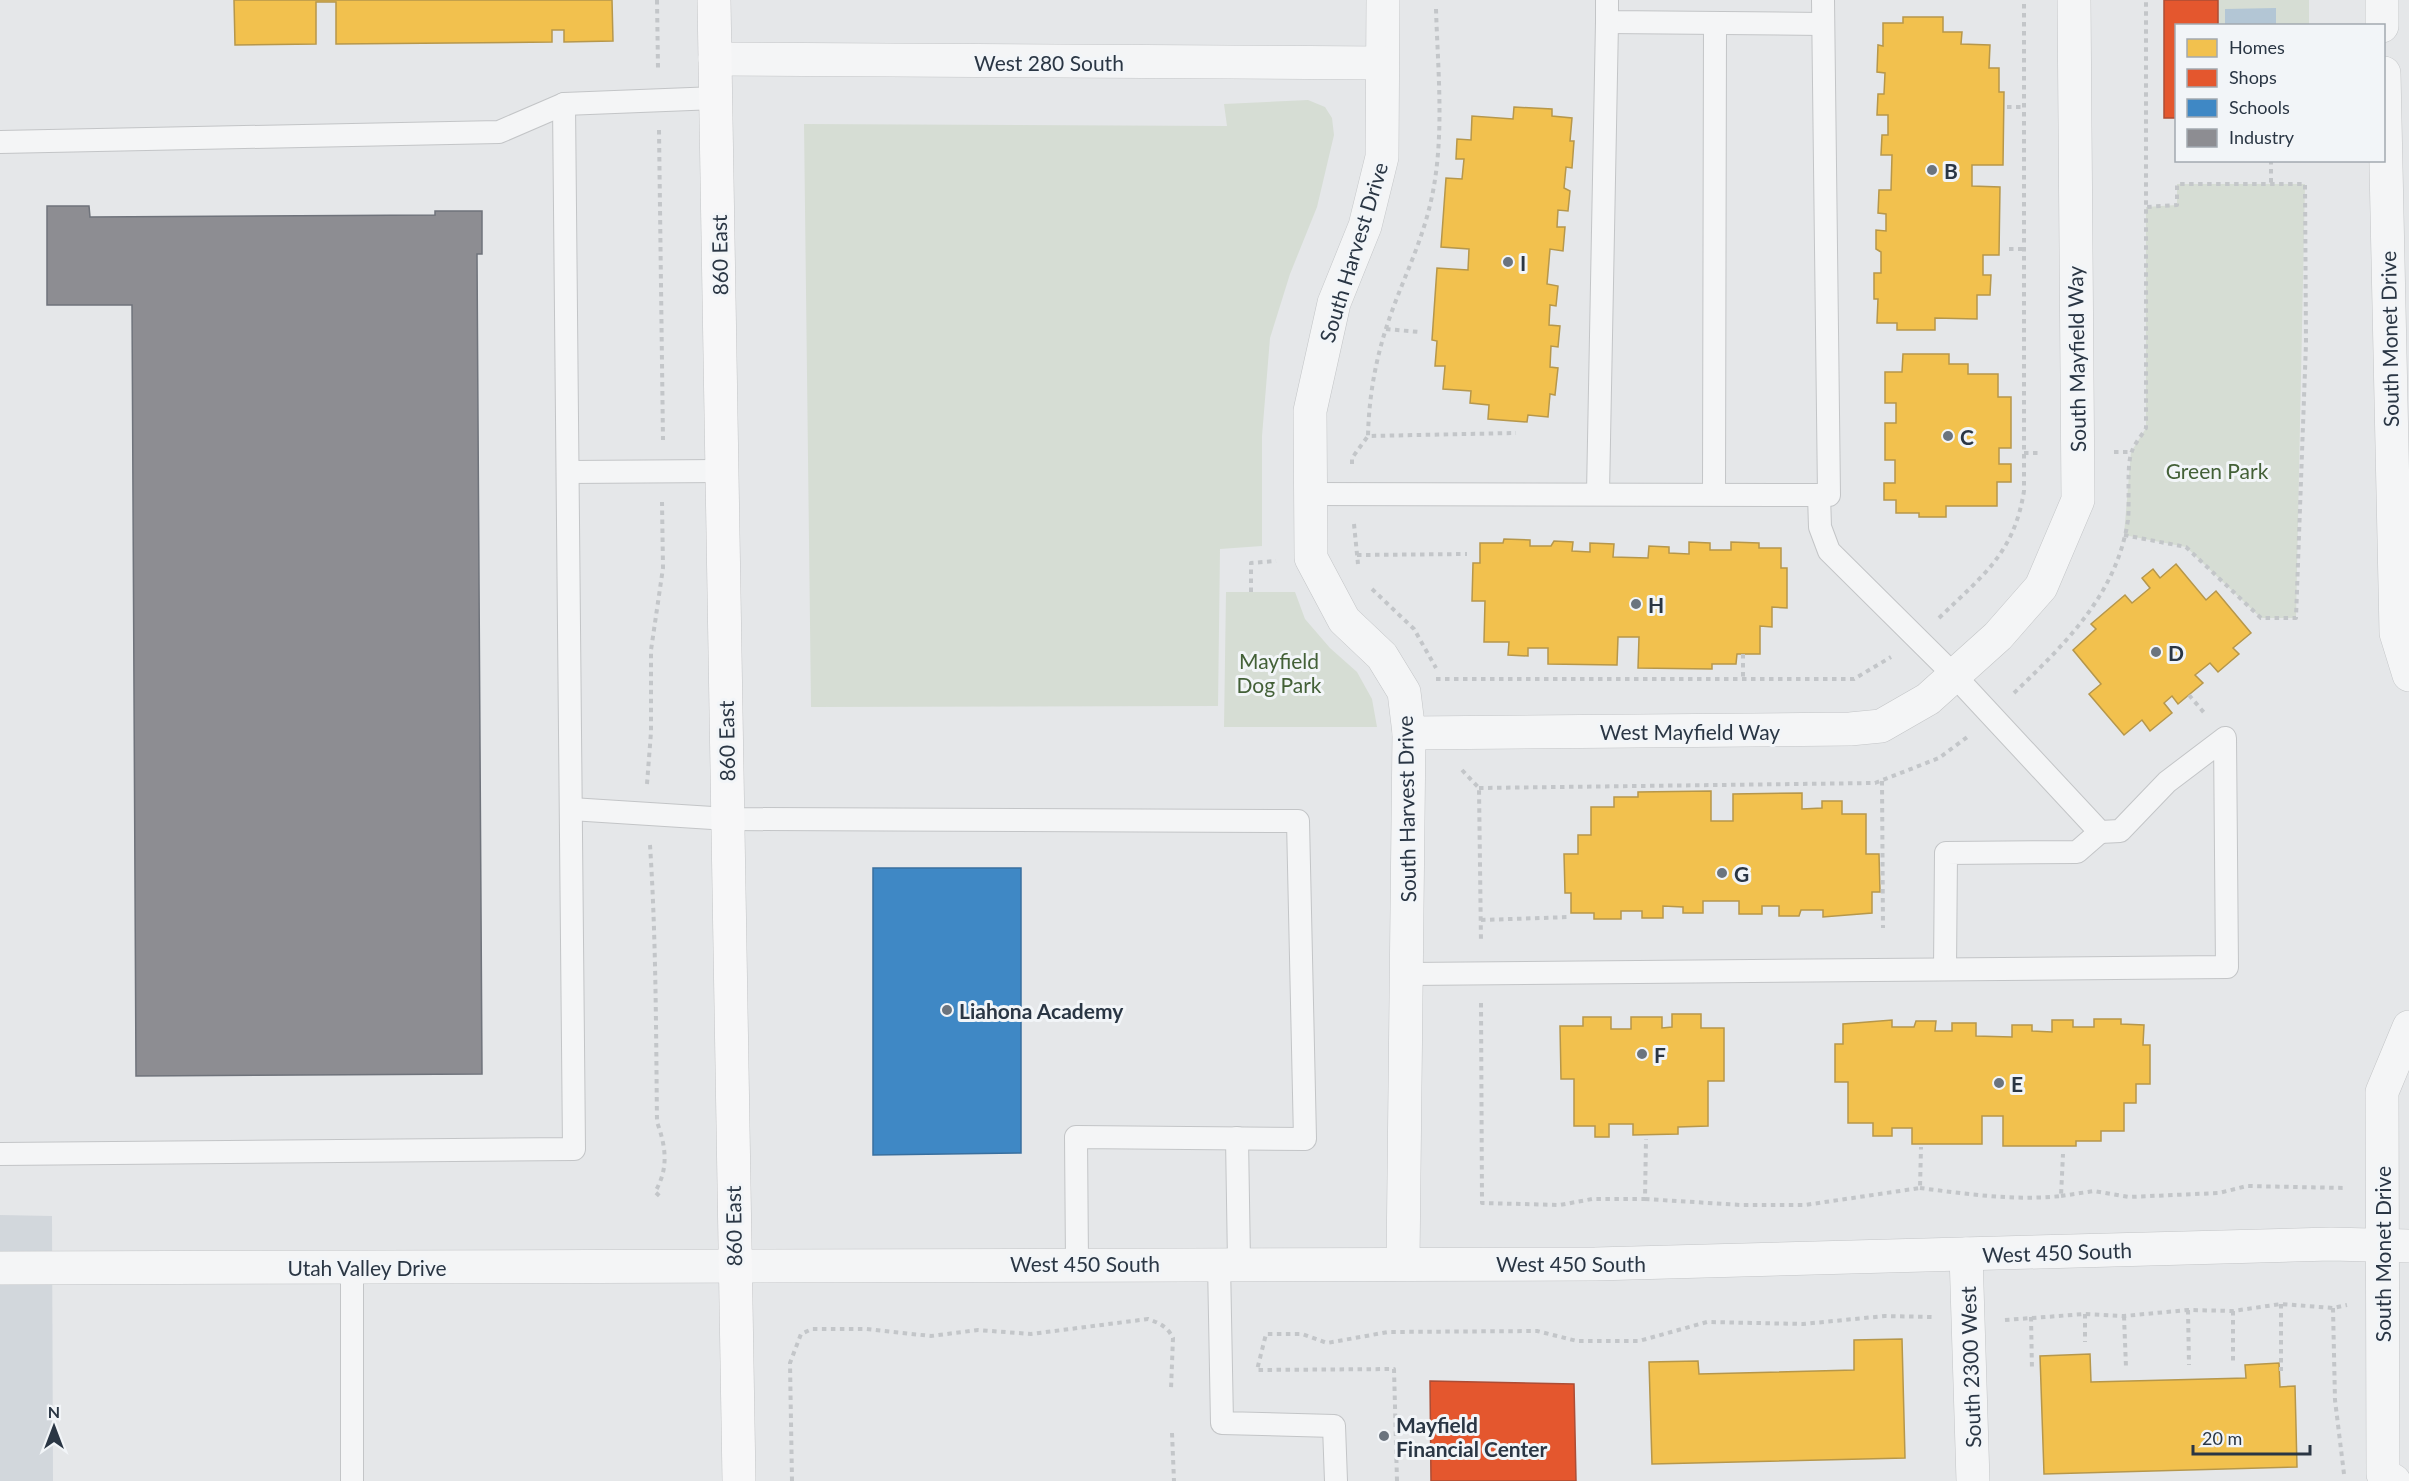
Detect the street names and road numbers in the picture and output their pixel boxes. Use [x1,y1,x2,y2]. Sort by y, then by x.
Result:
street label: West 280 South [974,50,1124,75]
street label: South Harvest Drive [1314,159,1392,345]
street label: 860 East [706,214,732,296]
street label: South Monet Drive [2375,251,2403,427]
street label: South Mayfield Way [2062,265,2090,452]
street label: 860 East [713,700,739,782]
street label: South Harvest Drive [1392,715,1420,903]
street label: West Mayfield Way [1600,719,1780,744]
street label: South Monet Drive [2370,1166,2395,1342]
street label: 860 East [720,1185,746,1267]
street label: West 450 South [1982,1237,2132,1267]
street label: West 450 South [1010,1251,1160,1276]
street label: West 450 South [1496,1251,1646,1276]
street label: Utah Valley Drive [287,1255,447,1280]
street label: South 2300 West [1955,1285,1985,1448]

